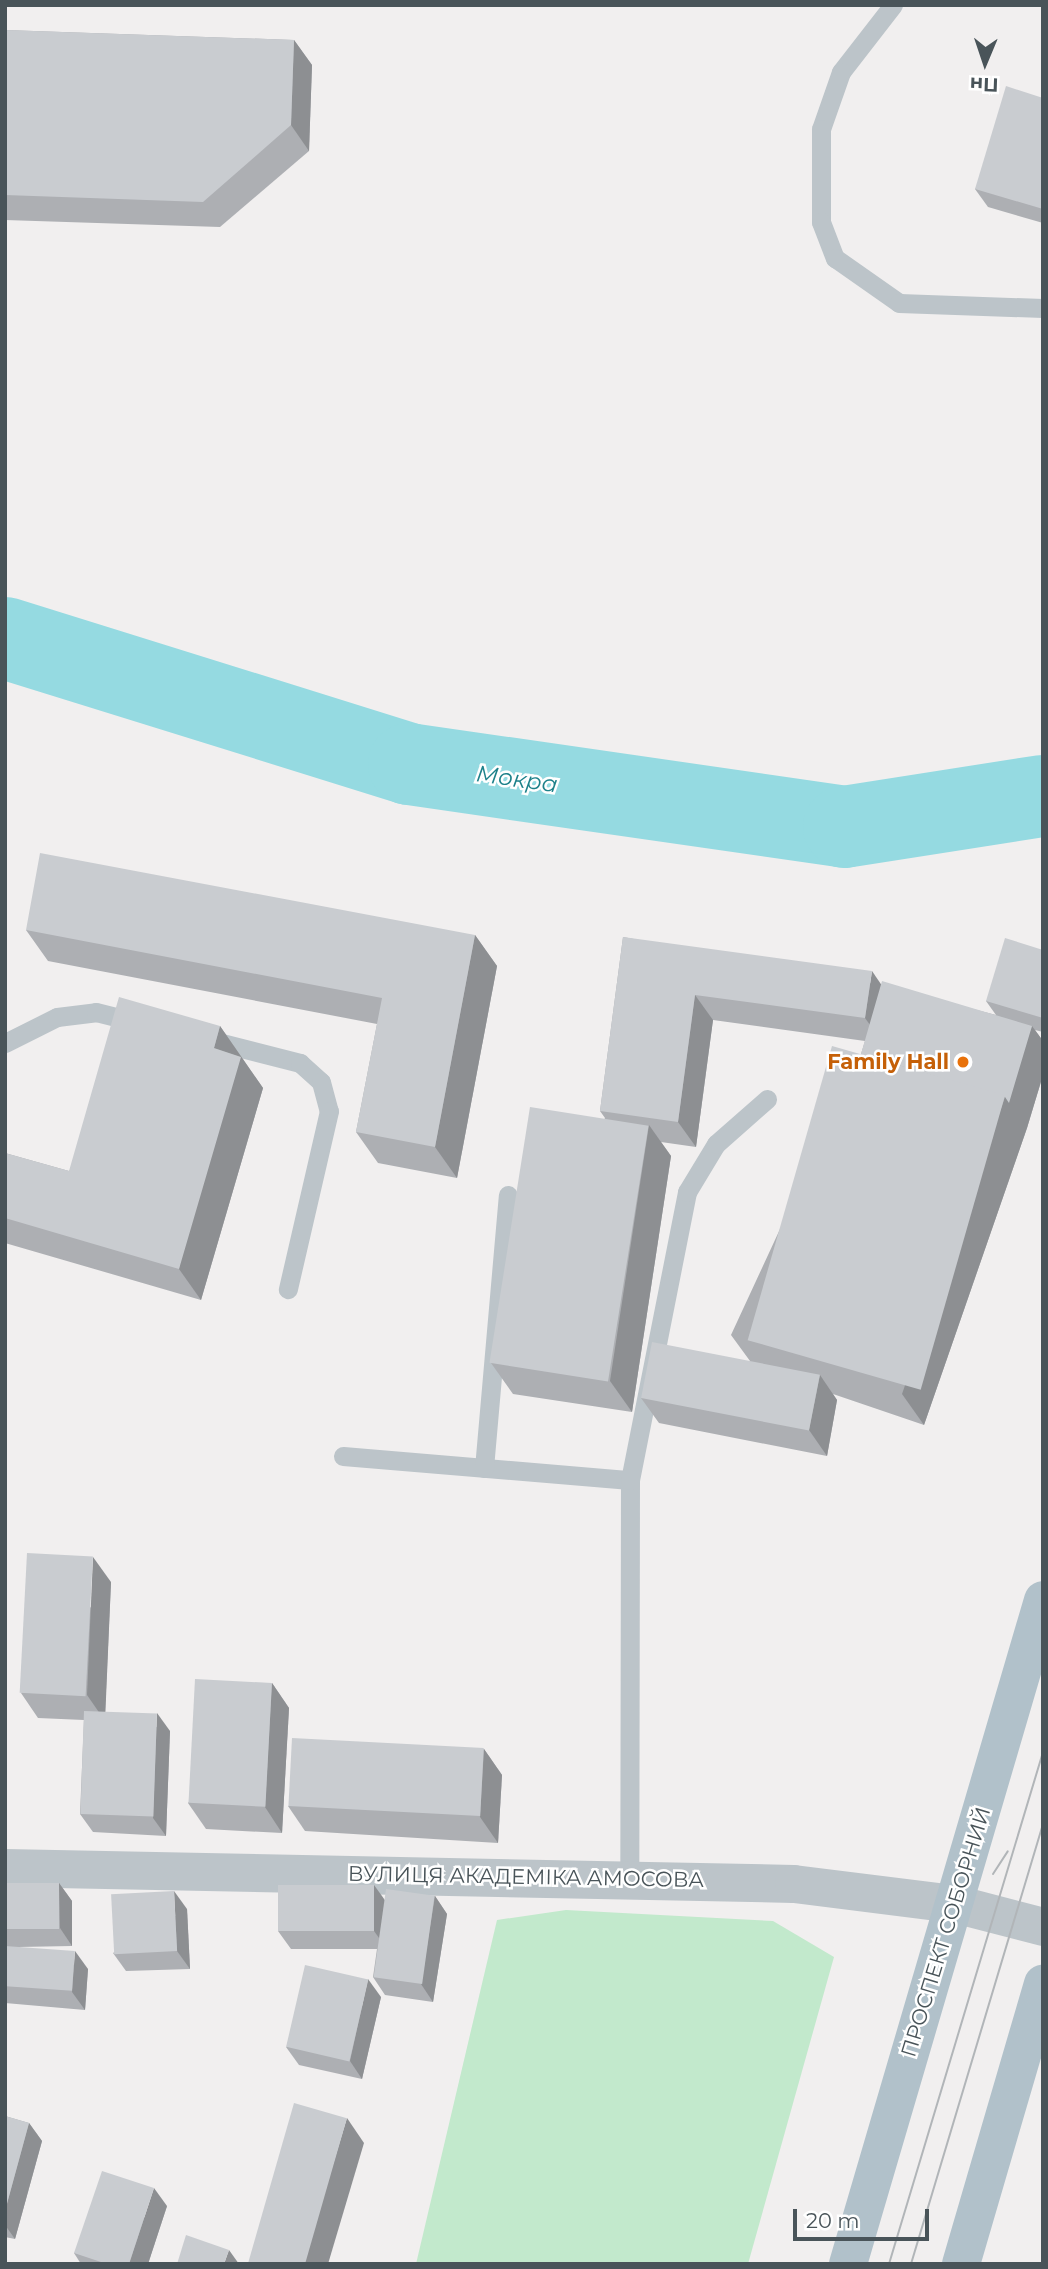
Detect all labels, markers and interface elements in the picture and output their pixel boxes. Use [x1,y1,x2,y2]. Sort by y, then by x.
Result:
north arrow [950,28,1020,98]
text: Пн [970,72,999,96]
water label: Мокра [474,760,560,798]
place label: Family Hall [827,1049,949,1075]
marker: Family Hall [955,1054,971,1070]
street label: ПРОСПЕКТ СОБОРНИЙ [896,1804,996,2060]
street label: ВУЛИЦЯ АКАДЕМІКА АМОСОВА [348,1861,704,1893]
scale bar [796,2196,932,2240]
text: 20 m [806,2208,860,2233]

